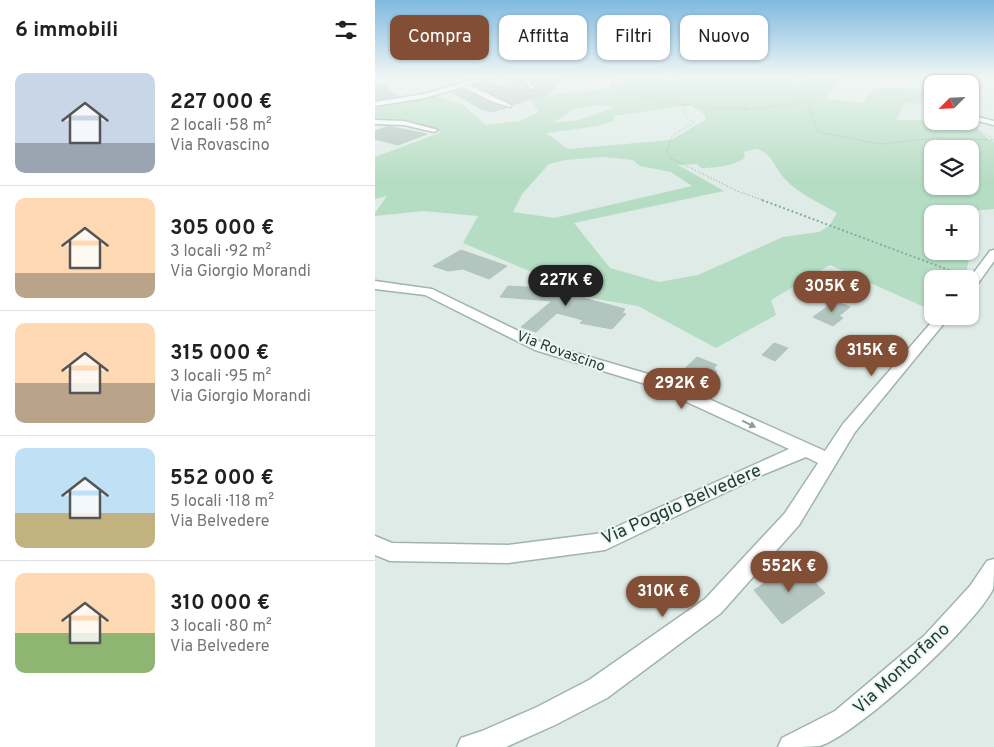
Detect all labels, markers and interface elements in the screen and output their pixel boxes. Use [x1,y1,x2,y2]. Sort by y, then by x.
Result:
chip: Compra [390,15,489,60]
chip: Affitta [499,15,587,60]
chip: Filtri [597,15,670,60]
chip: Nuovo [680,15,768,60]
icon: filters [332,16,360,44]
text: 6 immobili [15,17,118,44]
north arrow [924,75,979,130]
map controls [924,75,979,325]
text: 227 000 € [170,89,272,116]
icon: home [55,93,115,153]
text: 2 locali · 58 m² [170,116,272,136]
text: Via Rovascino [170,136,270,156]
button: layers [924,140,979,195]
button: + [924,205,979,260]
text: 305 000 € [170,215,274,242]
icon: home [55,218,115,278]
text: 3 locali · 92 m² [170,242,271,262]
text: Via Giorgio Morandi [170,262,311,282]
pin: 227K € [525,264,607,307]
pin: 305K € [791,270,873,313]
button: − [924,270,979,325]
text: 227K € [539,271,593,291]
text: 305K € [804,277,860,297]
street label: Via Rovascino [513,328,608,377]
pin: 315K € [831,334,913,377]
text: 315 000 € [170,340,269,367]
text: 315K € [846,341,898,361]
icon: home [55,343,115,403]
text: 3 locali · 95 m² [170,367,271,387]
pin: 292K € [641,368,723,410]
text: 292K € [655,374,709,394]
text: Via Giorgio Morandi [170,387,311,407]
one-way arrow [742,420,757,429]
street label: Via Poggio Belvedere [598,460,765,551]
text: 552 000 € [170,465,274,492]
icon: home [55,468,115,528]
text: 5 locali · 118 m² [170,492,274,512]
text: Via Belvedere [170,512,269,532]
pin: 552K € [748,550,830,593]
text: 552K € [762,557,816,577]
pin: 310K € [622,576,704,618]
text: 310K € [637,582,689,602]
text: 310 000 € [170,590,270,617]
icon: home [55,593,115,653]
text: 3 locali · 80 m² [170,617,272,637]
street label: Via Montorfano [849,618,955,720]
text: Via Belvedere [170,637,269,657]

